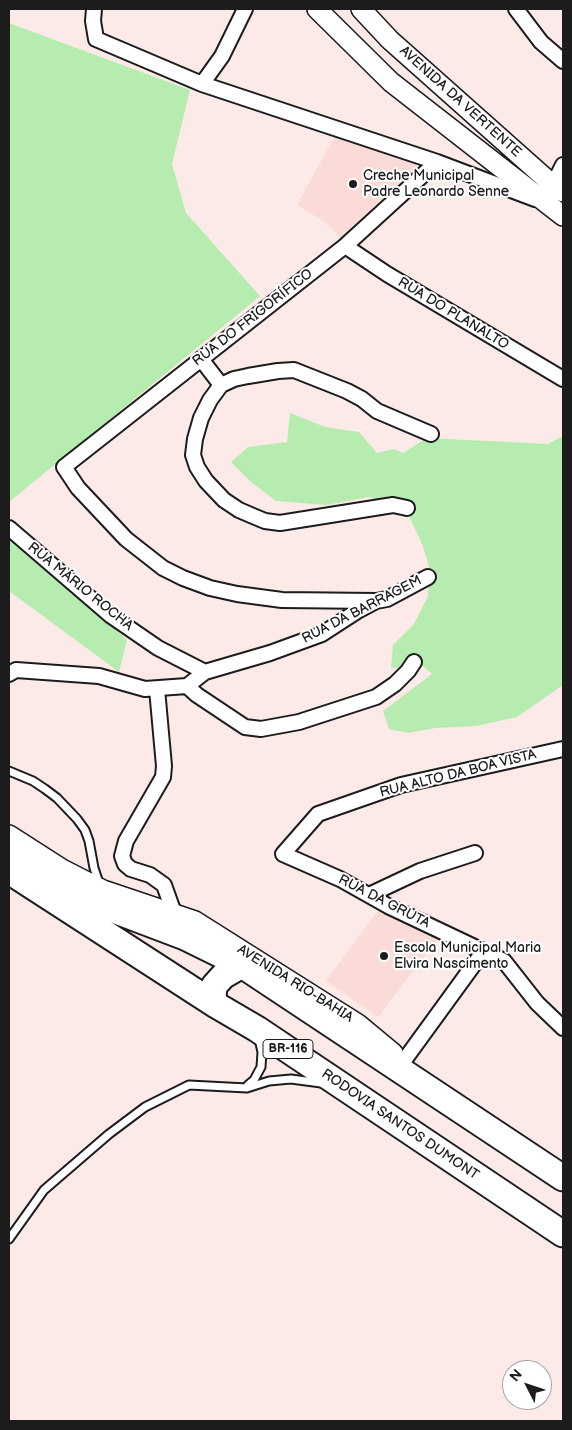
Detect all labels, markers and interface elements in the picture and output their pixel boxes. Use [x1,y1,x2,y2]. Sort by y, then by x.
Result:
street label: AVENIDA DA VERTENTE [396,43,524,161]
place label: Creche Municipal Padre Leonardo Senne [363,168,509,200]
marker: Creche Municipal Padre Leonardo Senne [347,178,359,190]
street label: RUA DO FRIGORÍFICO [189,266,317,370]
street label: RUA DO PLANALTO [395,274,511,354]
street label: RUA MÁRIO ROCHA [24,539,136,635]
street label: RUA DA BARRAGEM [299,572,425,648]
street label: RUA ALTO DA BOA VISTA [378,746,538,802]
street label: RUA DA GRUTA [335,872,433,932]
place label: Escola Municipal Maria Elvira Nascimento [394,940,541,972]
street label: AVENIDA RIO-BAHIA [234,941,356,1027]
marker: Escola Municipal Maria Elvira Nascimento [378,950,390,962]
road number: BR-116 [263,1040,313,1058]
street label: RODOVIA SANTOS DUMONT [318,1066,482,1184]
north arrow [502,1360,552,1410]
text: N [506,1366,526,1385]

